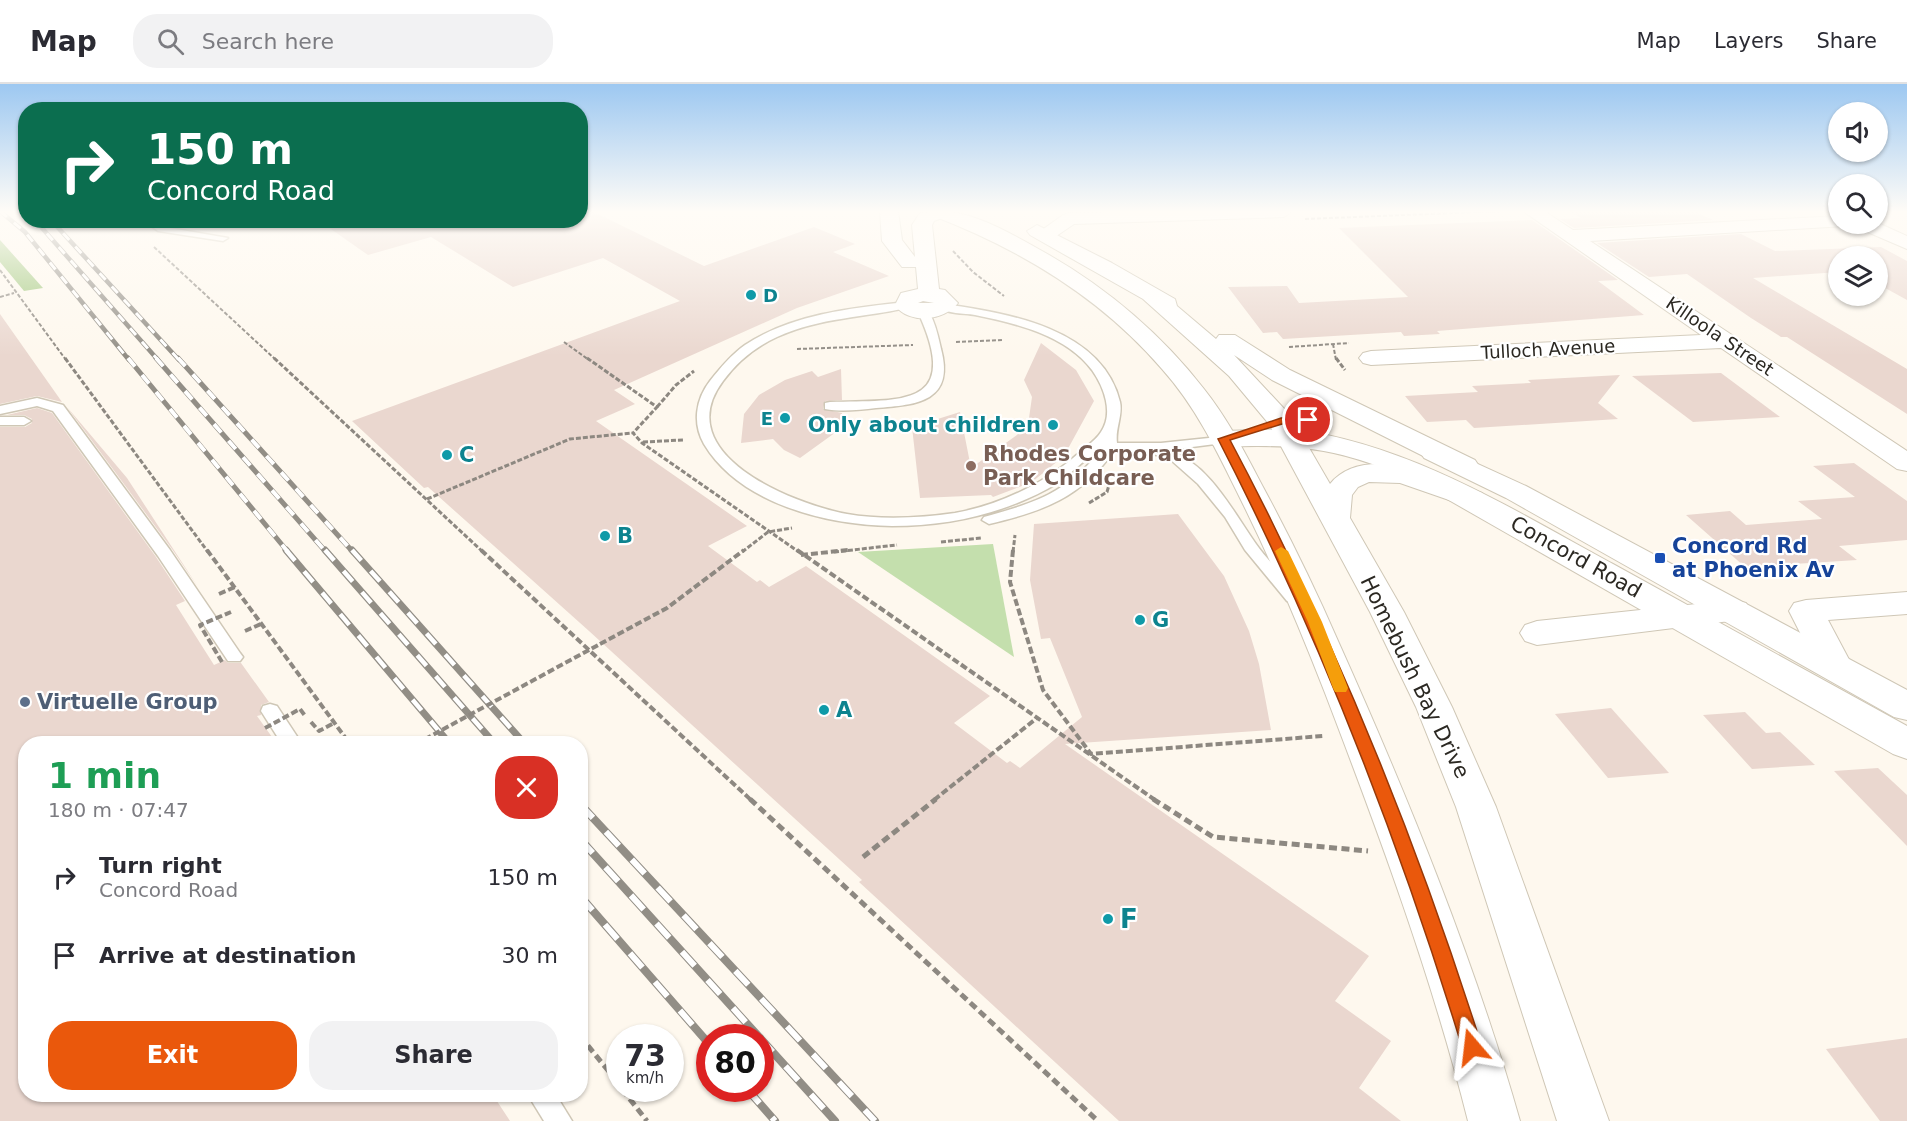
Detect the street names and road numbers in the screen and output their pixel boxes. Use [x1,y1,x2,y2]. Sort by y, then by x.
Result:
street label: Killoola Street [1662,292,1778,380]
street label: Tulloch Avenue [1479,335,1616,363]
street label: Concord Road [1506,511,1646,603]
street label: Homebush Bay Drive [1356,572,1474,782]

